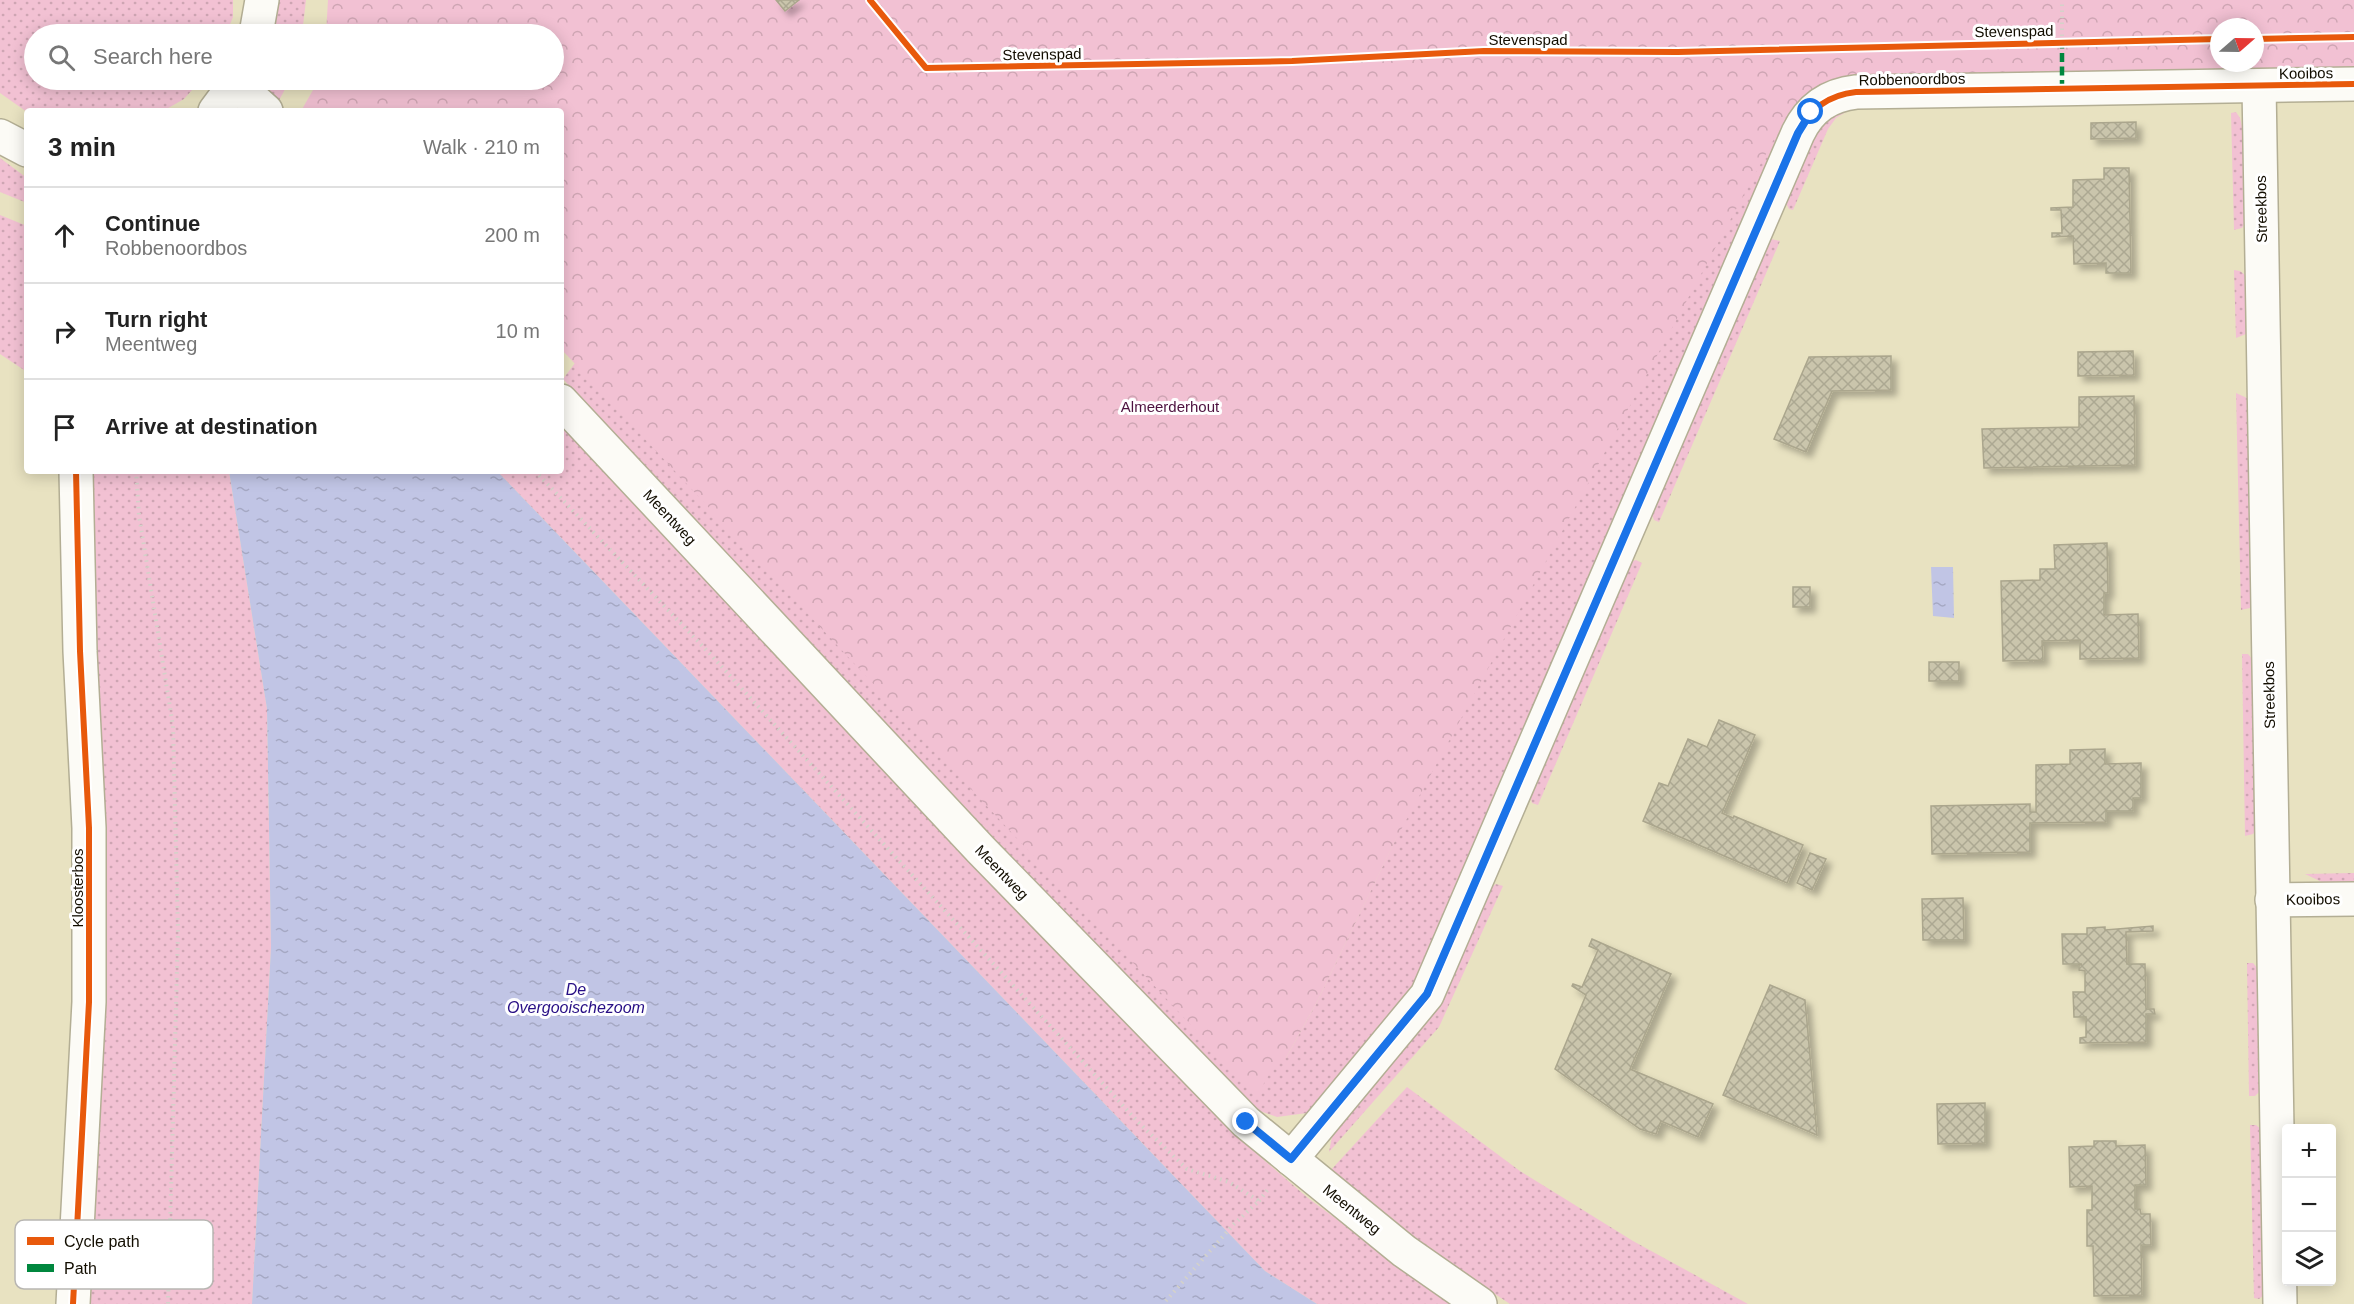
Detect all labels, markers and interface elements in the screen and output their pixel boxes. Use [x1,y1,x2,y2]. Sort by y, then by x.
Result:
north arrow [2210,18,2264,72]
street label: Stevenspad [1974,22,2054,40]
search box [24,24,564,90]
street label: Stevenspad [1488,31,1568,48]
icon: search [45,41,78,74]
text: Search here [93,44,213,69]
street label: Stevenspad [1002,45,1082,63]
street label: Kooibos [2279,64,2333,82]
street label: Robbenoordbos [1858,70,1966,88]
route start [1797,98,1823,124]
text: 3 min [48,132,116,162]
text: Walk · 210 m [423,136,540,158]
street label: Streekbos [2252,175,2270,243]
text: Continue [105,211,200,236]
icon: ahead [48,219,81,252]
text: 200 m [484,224,540,246]
text: Robbenoordbos [105,237,247,259]
text: Turn right [105,307,207,332]
icon: right [48,315,81,348]
text: 10 m [496,320,540,342]
text: Meentweg [105,333,197,355]
park label: Almeerderhout [1121,398,1220,415]
icon: arrive [48,411,81,444]
text: Arrive at destination [105,414,318,439]
street label: Meentweg [640,486,700,548]
street label: Streekbos [2260,661,2278,729]
street label: Meentweg [972,841,1032,903]
street label: Kloosterbos [69,848,86,928]
street label: Kooibos [2286,890,2340,908]
water label: De Overgooischezoom [507,981,645,1016]
route end [1232,1108,1258,1134]
map controls [2282,1124,2336,1286]
button: + [2282,1124,2336,1178]
button: − [2282,1178,2336,1232]
street label: Meentweg [1320,1181,1384,1237]
legend [15,1220,213,1289]
button: layers [2282,1232,2336,1286]
text: Cycle path [64,1233,140,1250]
text: Path [64,1260,97,1277]

